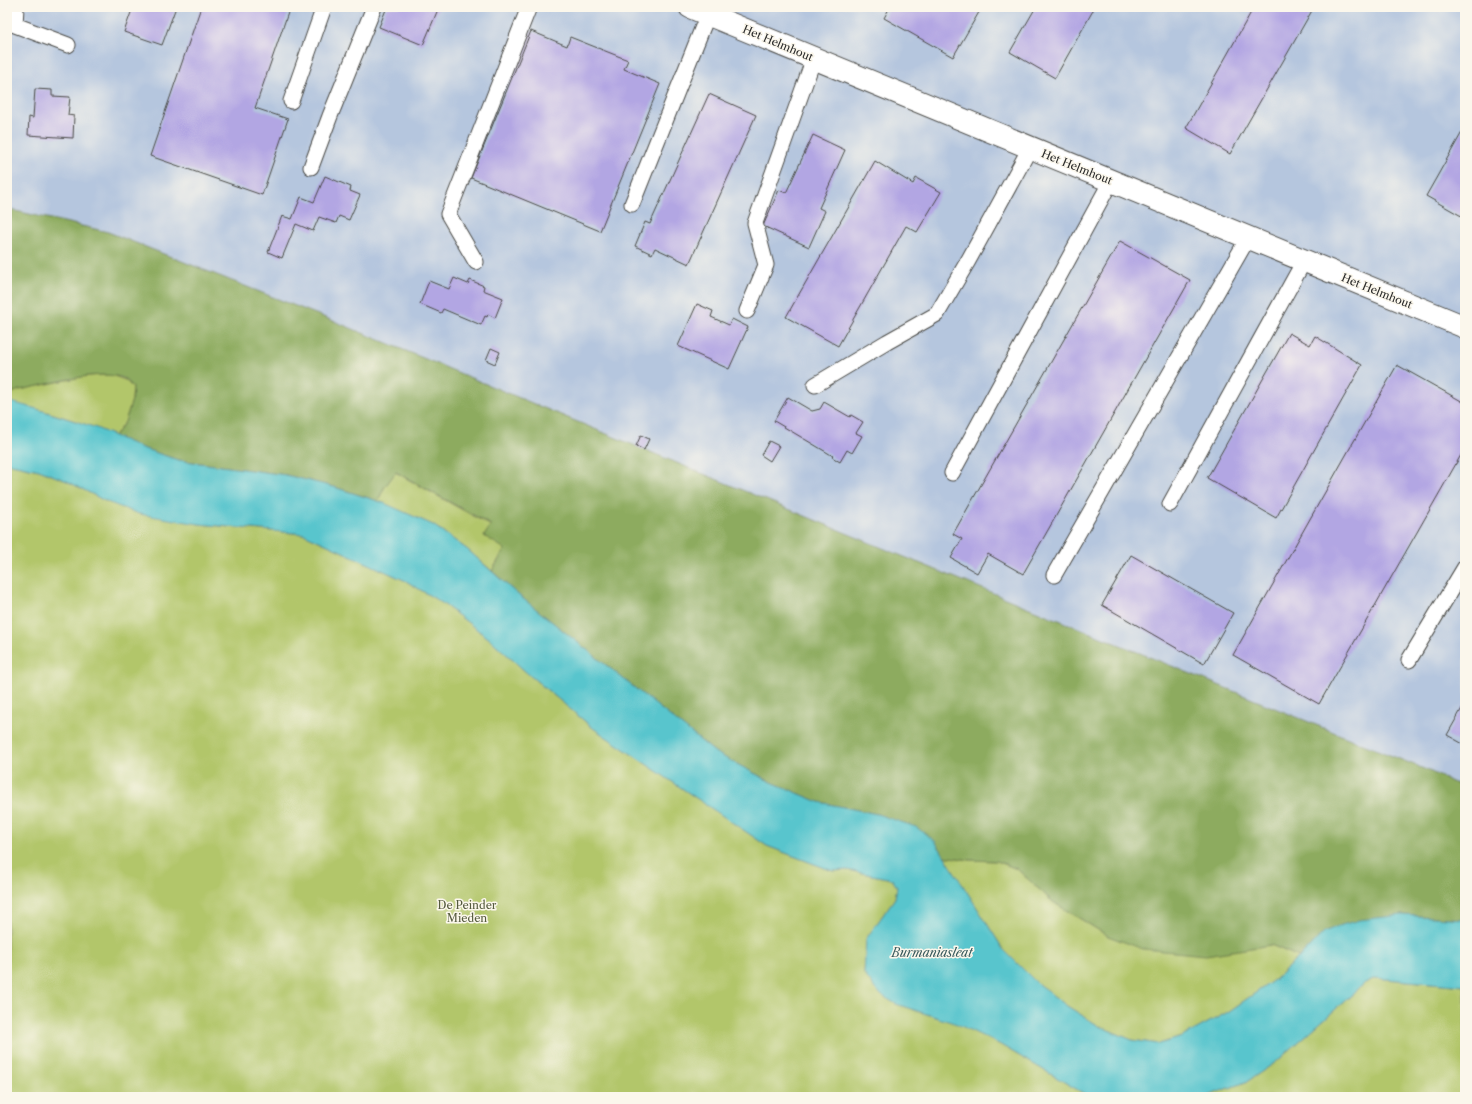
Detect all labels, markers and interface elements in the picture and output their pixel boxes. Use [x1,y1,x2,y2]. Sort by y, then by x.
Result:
street label: Het Helmhout [741,22,815,64]
street label: Het Helmhout [1039,146,1115,188]
street label: Het Helmhout [1339,270,1415,312]
park label: De Peinder Mieden [438,898,497,925]
water label: Burmaniasleat [890,945,973,960]

